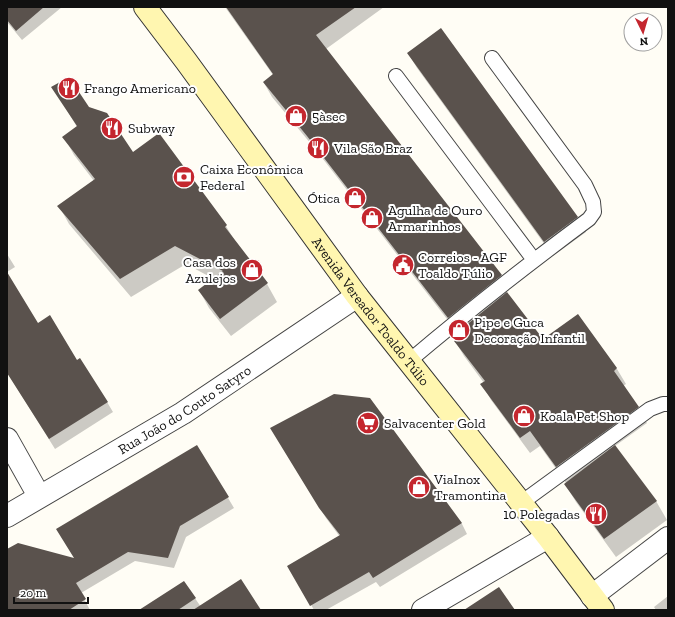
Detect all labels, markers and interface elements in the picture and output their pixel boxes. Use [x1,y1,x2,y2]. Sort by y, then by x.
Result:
north arrow [623,12,663,52]
text: N [638,35,649,48]
restaurant icon: Frango Americano [56,75,82,101]
place label: Frango Americano [84,80,196,97]
shop icon: 5àsec [283,103,309,129]
place label: 5àsec [312,108,345,125]
restaurant icon: Subway [99,115,125,141]
place label: Subway [128,120,176,137]
restaurant icon: Vila São Braz [305,135,331,161]
place label: Vila São Braz [333,140,413,157]
place label: Caixa Econômica Federal [200,161,303,194]
bank icon: Caixa Econômica Federal [171,164,197,190]
shop icon: Ótica [342,185,368,211]
place label: Ótica [307,190,340,207]
place label: Agulha de Ouro Armarinhos [388,202,482,235]
shop icon: Agulha de Ouro Armarinhos [359,205,385,231]
street label: Avenida Vereador Toaldo Túlio [308,234,433,389]
place label: Correios - AGF Toaldo Túlio [418,249,507,282]
public building icon: Correios - AGF Toaldo Túlio [390,252,416,278]
place label: Casa dos Azulejos [183,254,236,287]
shop icon: Casa dos Azulejos [239,257,265,283]
place label: Pipe e Guca Decoração Infantil [474,314,585,347]
shop icon: Pipe e Guca Decoração Infantil [446,317,472,343]
street label: Rua João do Couto Satyro [115,361,254,458]
shop icon: Koala Pet Shop [511,403,537,429]
place label: Koala Pet Shop [540,408,629,425]
supermarket icon: Salvacenter Gold [355,410,381,436]
place label: Salvacenter Gold [384,415,486,432]
place label: ViaInox Tramontina [433,471,507,504]
shop icon: ViaInox Tramontina [406,474,432,500]
restaurant icon: 10 Polegadas [583,501,609,527]
place label: 10 Polegadas [503,506,580,523]
scale bar [14,579,88,605]
text: 20 m [20,586,47,600]

